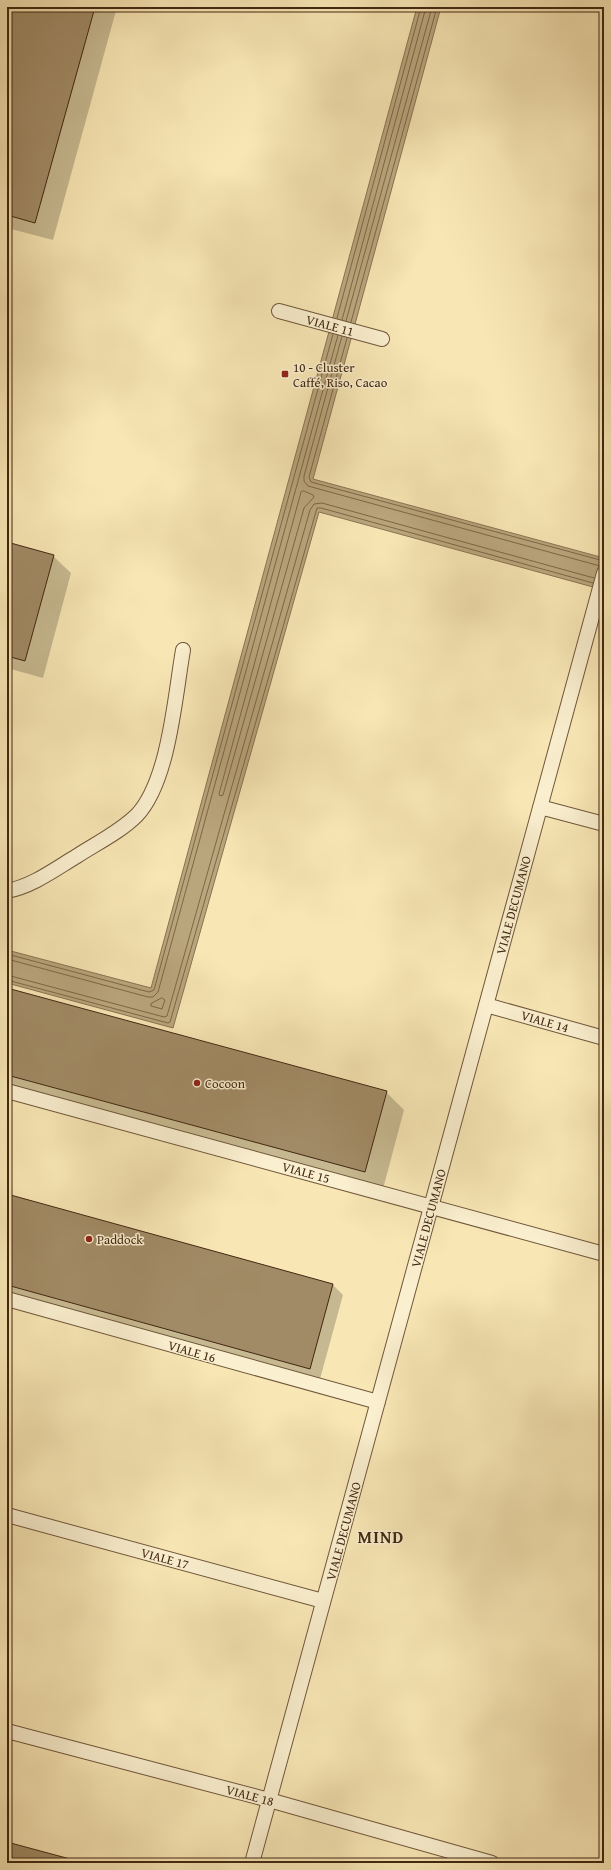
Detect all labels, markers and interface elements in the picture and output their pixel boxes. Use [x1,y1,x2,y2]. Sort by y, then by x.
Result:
street label: VIALE 11 [304,310,356,341]
place label: 10 - Cluster Caffé, Riso, Cacao [293,358,388,392]
marker: 10 - Cluster Caffé, Riso, Cacao [280,369,290,379]
street label: VIALE DECUMANO [491,854,536,956]
street label: VIALE 14 [519,1006,571,1037]
place label: Cocoon [205,1074,246,1093]
marker: Cocoon [192,1078,202,1088]
street label: VIALE 15 [280,1157,332,1188]
street label: VIALE DECUMANO [406,1167,451,1269]
place label: Paddock [97,1230,143,1249]
marker: Paddock [84,1234,94,1244]
street label: VIALE 16 [166,1336,218,1367]
street label: VIALE DECUMANO [321,1480,366,1582]
district label: MIND [358,1524,404,1549]
street label: VIALE 17 [139,1543,191,1574]
street label: VIALE 18 [224,1780,276,1811]

